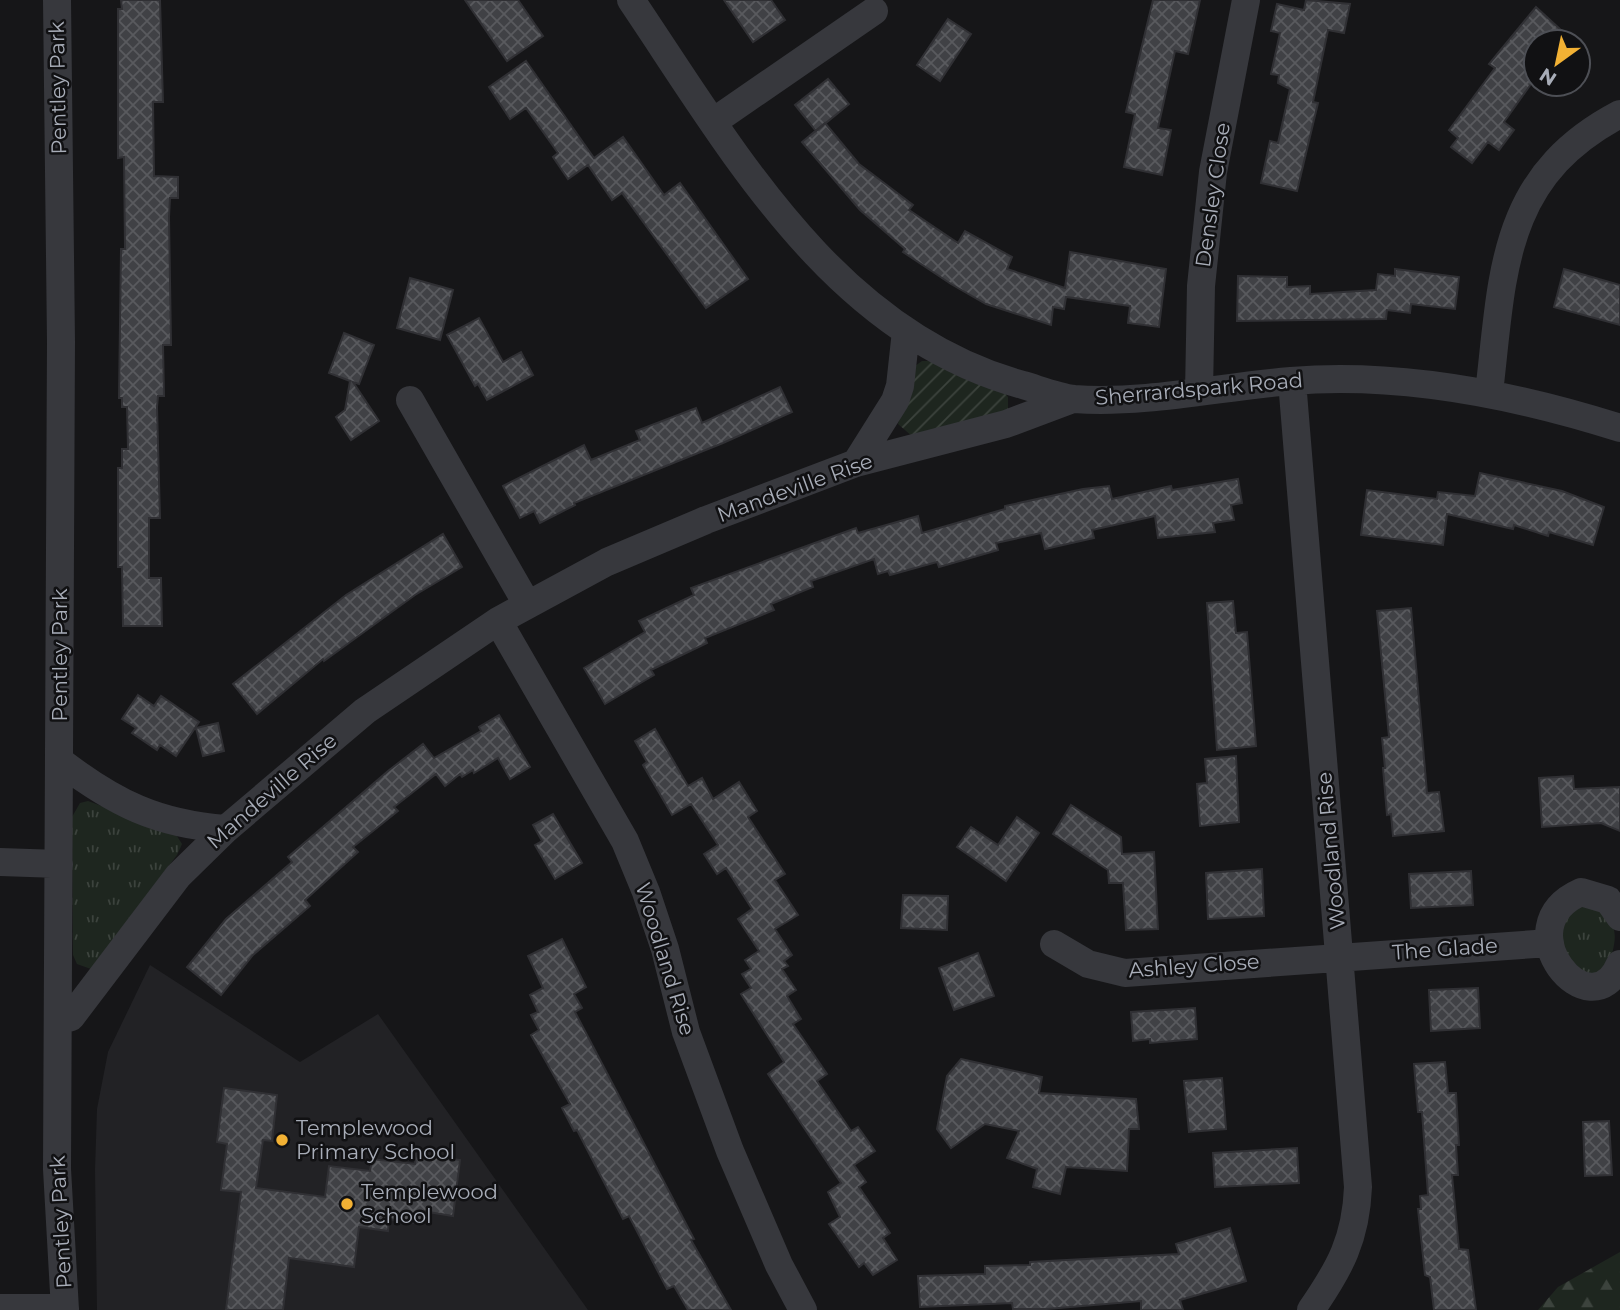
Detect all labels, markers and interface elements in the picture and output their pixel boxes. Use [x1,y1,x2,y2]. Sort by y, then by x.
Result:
street label: Pentley Park [44,21,71,155]
north arrow [1522,28,1592,98]
text: N [1535,63,1561,91]
street label: Densley Close [1190,121,1235,269]
street label: Sherrardspark Road [1094,367,1304,410]
street label: Mandeville Rise [714,448,876,527]
street label: Pentley Park [47,588,72,722]
street label: Mandeville Rise [202,728,342,854]
street label: Woodland Rise [1311,771,1350,931]
street label: Woodland Rise [630,879,701,1038]
street label: The Glade [1391,932,1499,965]
street label: Ashley Close [1128,948,1260,983]
place label: Templewood Primary School [296,1115,455,1164]
marker: Templewood Primary School [274,1132,290,1148]
street label: Pentley Park [45,1154,76,1289]
place label: Templewood School [361,1179,498,1228]
marker: Templewood School [339,1196,355,1212]

